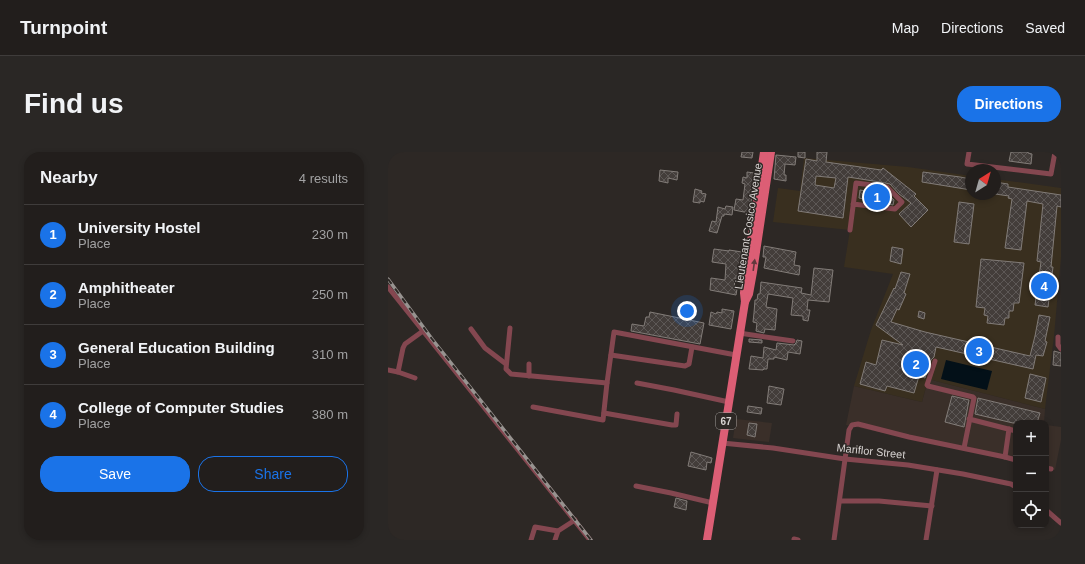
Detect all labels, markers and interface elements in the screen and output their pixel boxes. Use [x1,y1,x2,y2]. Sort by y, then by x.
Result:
text: Turnpoint [20,17,107,38]
text: Map [892,20,919,36]
text: Directions [941,20,1003,36]
text: Saved [1025,20,1065,36]
button: Directions [957,86,1061,122]
text: Find us [24,88,124,119]
street label: Lieutenant Cosico Avenue [732,162,764,290]
north arrow [965,164,1001,200]
text: Nearby [40,168,98,187]
text: 4 results [299,171,348,186]
pin: 1 [864,182,890,212]
text: University Hostel [78,219,201,236]
text: 1 [49,227,57,242]
text: 230 m [312,227,348,242]
text: Place [78,236,111,251]
one-way arrow [751,259,757,271]
pin: 4 [1031,271,1057,301]
text: Amphitheater [78,279,175,296]
text: 2 [49,287,57,302]
text: 250 m [312,287,348,302]
text: Place [78,296,111,311]
your location [677,301,697,321]
pin: 3 [966,336,992,366]
text: General Education Building [78,339,275,356]
text: 3 [49,347,57,362]
text: 310 m [312,347,348,362]
pin: 2 [903,349,929,379]
text: Place [78,356,111,371]
text: College of Computer Studies [78,399,284,416]
text: 4 [49,407,57,422]
text: 380 m [312,407,348,422]
road number: 67 [716,413,736,429]
text: Place [78,416,111,431]
map controls [1013,420,1049,528]
button: + [1013,420,1049,456]
street label: Mariflor Street [836,441,906,461]
button: Save [40,456,190,492]
button: Share [198,456,348,492]
button: − [1013,456,1049,492]
button: locate [1013,492,1049,528]

